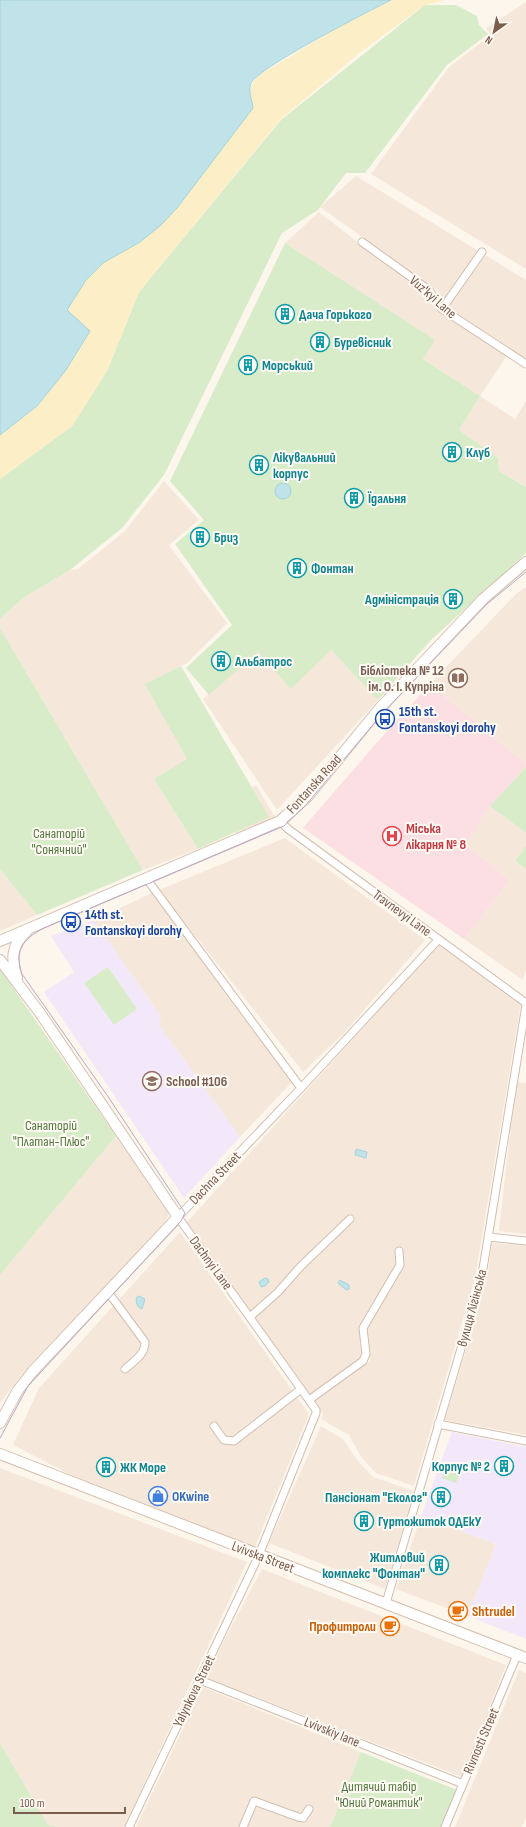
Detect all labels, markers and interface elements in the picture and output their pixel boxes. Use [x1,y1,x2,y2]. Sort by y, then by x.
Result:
north arrow [474,12,514,52]
text: N [483,33,495,47]
street label: Vuz'kyi Lane [406,272,460,322]
building icon: Дача Горького [274,303,296,325]
place label: Дача Горького [299,306,372,323]
building icon: Буревісник [309,331,331,353]
place label: Буревісник [334,334,391,351]
building icon: Морський [237,354,259,376]
place label: Морський [262,357,313,374]
building icon: Клуб [441,441,463,463]
place label: Клуб [466,444,490,461]
place label: Лікувальний корпус [272,449,336,482]
building icon: Лікувальний корпус [248,454,270,476]
building icon: Їдальня [343,487,365,509]
place label: Їдальня [367,490,406,507]
building icon: Бриз [189,526,211,548]
place label: Бриз [214,529,238,546]
building icon: Фонтан [286,557,308,579]
place label: Фонтан [311,560,354,577]
building icon: Адміністрація [442,588,464,610]
place label: Адміністрація [364,591,439,608]
building icon: Альбатрос [210,650,232,672]
place label: Альбатрос [234,653,292,670]
place label: Бібліотека № 12 ім. О. І. Купріна [360,662,444,695]
library icon: Бібліотека № 12 ім. О. І. Купріна [447,667,469,689]
place label: 15th st. Fontanskoyi dorohy [399,703,496,736]
bus stop icon: 15th st. Fontanskoyi dorohy [374,708,396,730]
street label: Fontanska Road [283,751,345,817]
place label: Міська лікарня № 8 [406,820,466,853]
park label: Санаторій "Сонячний" [31,825,87,858]
hospital icon: Міська лікарня № 8 [381,825,403,847]
street label: Travnevyi Lane [369,886,435,940]
place label: 14th st. Fontanskoyi dorohy [85,906,182,939]
bus stop icon: 14th st. Fontanskoyi dorohy [60,911,82,933]
school or university icon: School #106 [141,1070,163,1092]
place label: School #106 [166,1073,228,1090]
park label: Санаторій "Платан-Плюс" [13,1117,89,1150]
street label: Dachna Street [186,1148,244,1208]
street label: Dachnyi Lane [186,1233,236,1293]
street label: вулиця Лігінська [454,1267,490,1349]
building icon: Корпус № 2 [493,1455,515,1477]
building icon: ЖК Море [95,1456,117,1478]
place label: Корпус № 2 [432,1458,490,1475]
place label: ЖК Море [120,1459,166,1476]
shop icon: OKwine [147,1485,169,1507]
building icon: Пансіонат "Еколог" [430,1486,452,1508]
place label: OKwine [172,1488,209,1505]
place label: Пансіонат "Еколог" [325,1489,427,1506]
building icon: Гуртожиток ОДЕкУ [353,1510,375,1532]
place label: Гуртожиток ОДЕкУ [378,1513,482,1530]
street label: Lvivska Street [229,1537,297,1577]
place label: Житловий комплекс "Фонтан" [322,1549,425,1582]
building icon: Житловий комплекс "Фонтан" [428,1554,450,1576]
cafe icon: Shtrudel [447,1600,469,1622]
place label: Shtrudel [472,1603,515,1620]
cafe icon: Профитроли [379,1615,401,1637]
place label: Профитроли [309,1618,376,1635]
street label: Yalynkova Street [169,1652,219,1730]
street label: Rivnosti Street [460,1705,502,1777]
street label: Lvivskiy lane [302,1713,362,1751]
park label: Дитячий табір "Юний Романтик" [335,1778,423,1811]
scale bar [14,1789,125,1815]
text: 100 m [20,1796,45,1811]

